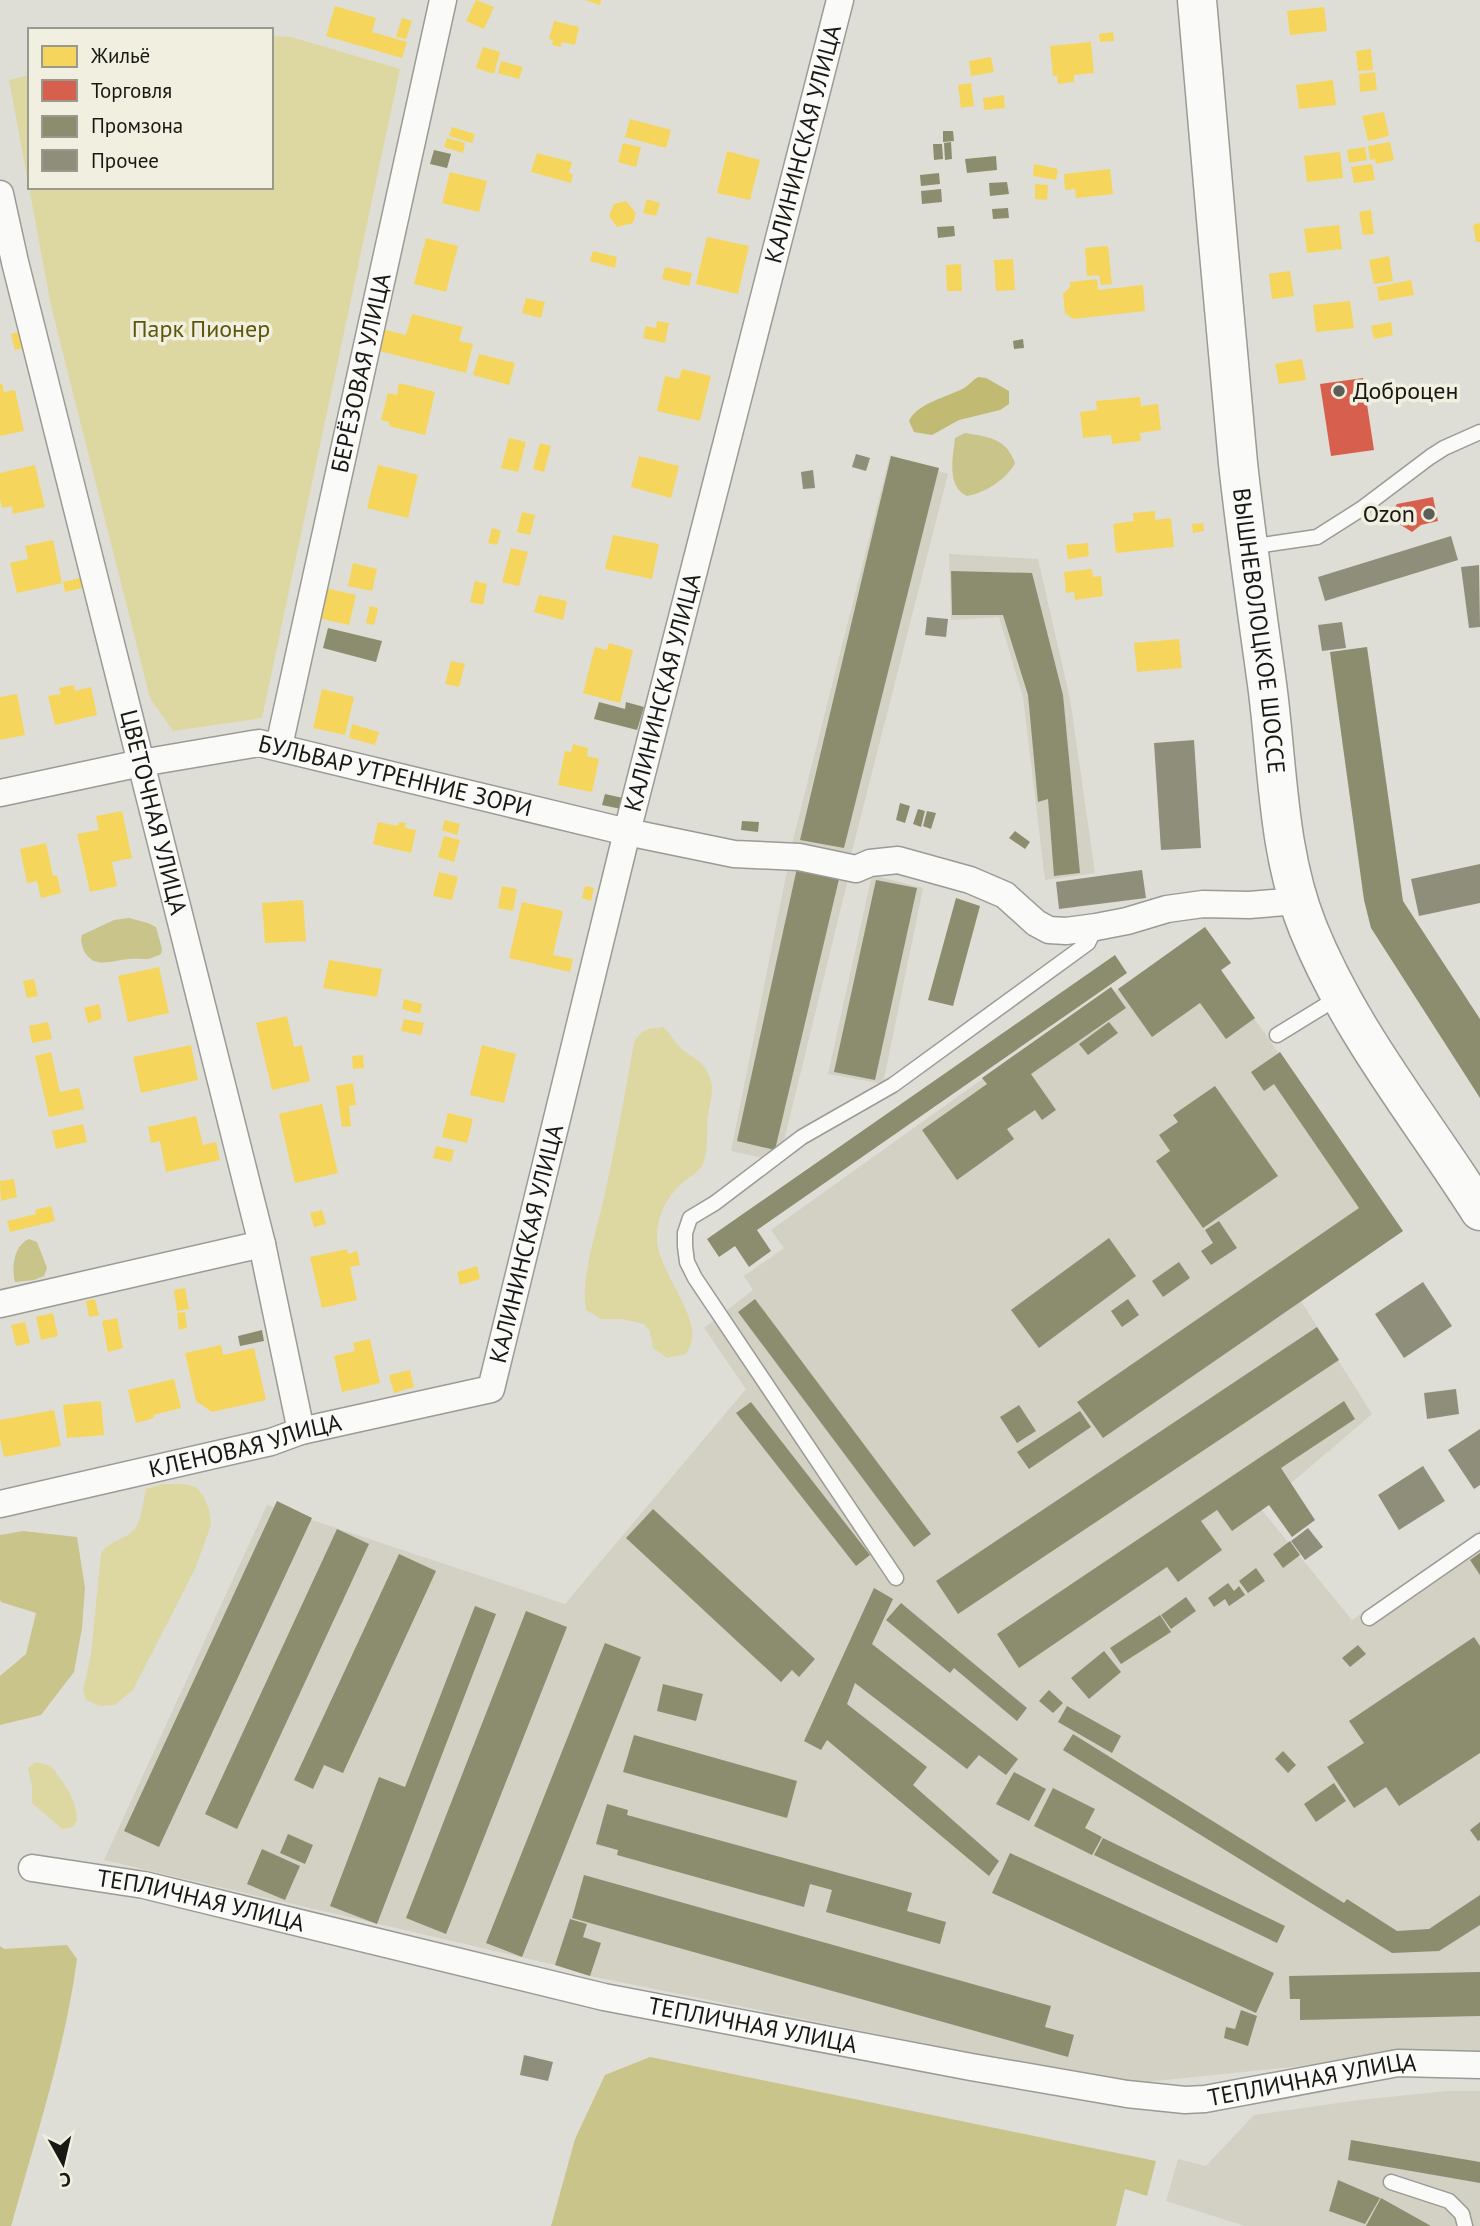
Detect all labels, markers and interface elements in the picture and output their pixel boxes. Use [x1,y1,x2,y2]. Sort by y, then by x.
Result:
street label: КАЛИНИНСКАЯ УЛИЦА [757,22,848,266]
legend [28,28,273,189]
text: Жильё [90,42,150,69]
text: Торговля [91,77,172,104]
text: Промзона [91,112,183,139]
text: Прочее [91,147,159,174]
street label: БЕРЁЗОВАЯ УЛИЦА [324,270,398,476]
park label: Парк Пионер [132,313,270,344]
place label: Доброцен [1353,375,1458,406]
marker: Доброцен [1331,383,1347,399]
street label: ВЫШНЕВОЛОЦКОЕ ШОССЕ [1226,486,1292,775]
place label: Ozon [1363,498,1415,529]
marker: Ozon [1421,506,1437,522]
street label: КАЛИНИНСКАЯ УЛИЦА [617,570,708,815]
street label: ЦВЕТОЧНАЯ УЛИЦА [113,706,195,918]
street label: БУЛЬВАР УТРЕННИЕ ЗОРИ [255,727,535,823]
street label: КАЛИНИНСКАЯ УЛИЦА [482,1121,570,1366]
street label: КЛЕНОВАЯ УЛИЦА [146,1407,344,1484]
street label: ТЕПЛИЧНАЯ УЛИЦА [95,1862,308,1939]
street label: ТЕПЛИЧНАЯ УЛИЦА [646,1990,860,2060]
street label: ТЕПЛИЧНАЯ УЛИЦА [1205,2046,1417,2113]
north arrow [28,2128,98,2198]
text: С [58,2167,72,2193]

